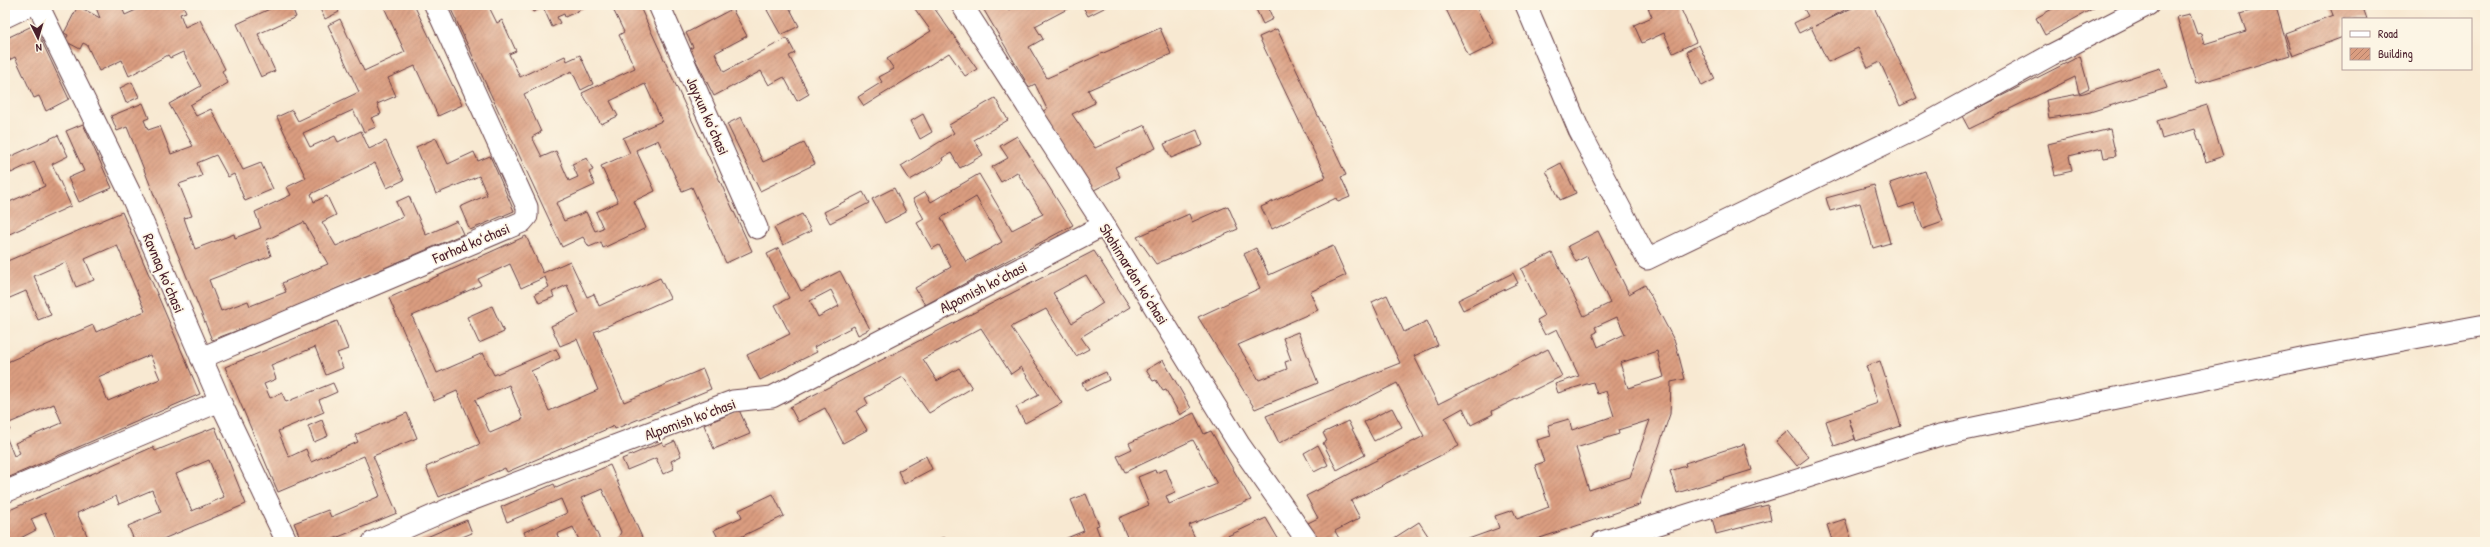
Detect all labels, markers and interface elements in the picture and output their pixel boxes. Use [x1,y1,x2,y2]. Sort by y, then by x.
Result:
north arrow [18,18,58,58]
legend [2342,18,2472,70]
text: Road [2378,25,2398,42]
text: N [35,41,42,55]
text: Building [2378,45,2413,62]
street label: Jayxun koʻchasi [681,74,735,158]
street label: Farhod koʻchasi [428,217,513,269]
street label: Shohimardon koʻchasi [1094,219,1174,329]
street label: Ravnaq koʻchasi [138,230,190,316]
street label: Alpomish koʻchasi [936,256,1030,318]
street label: Alpomish koʻchasi [641,393,739,445]

